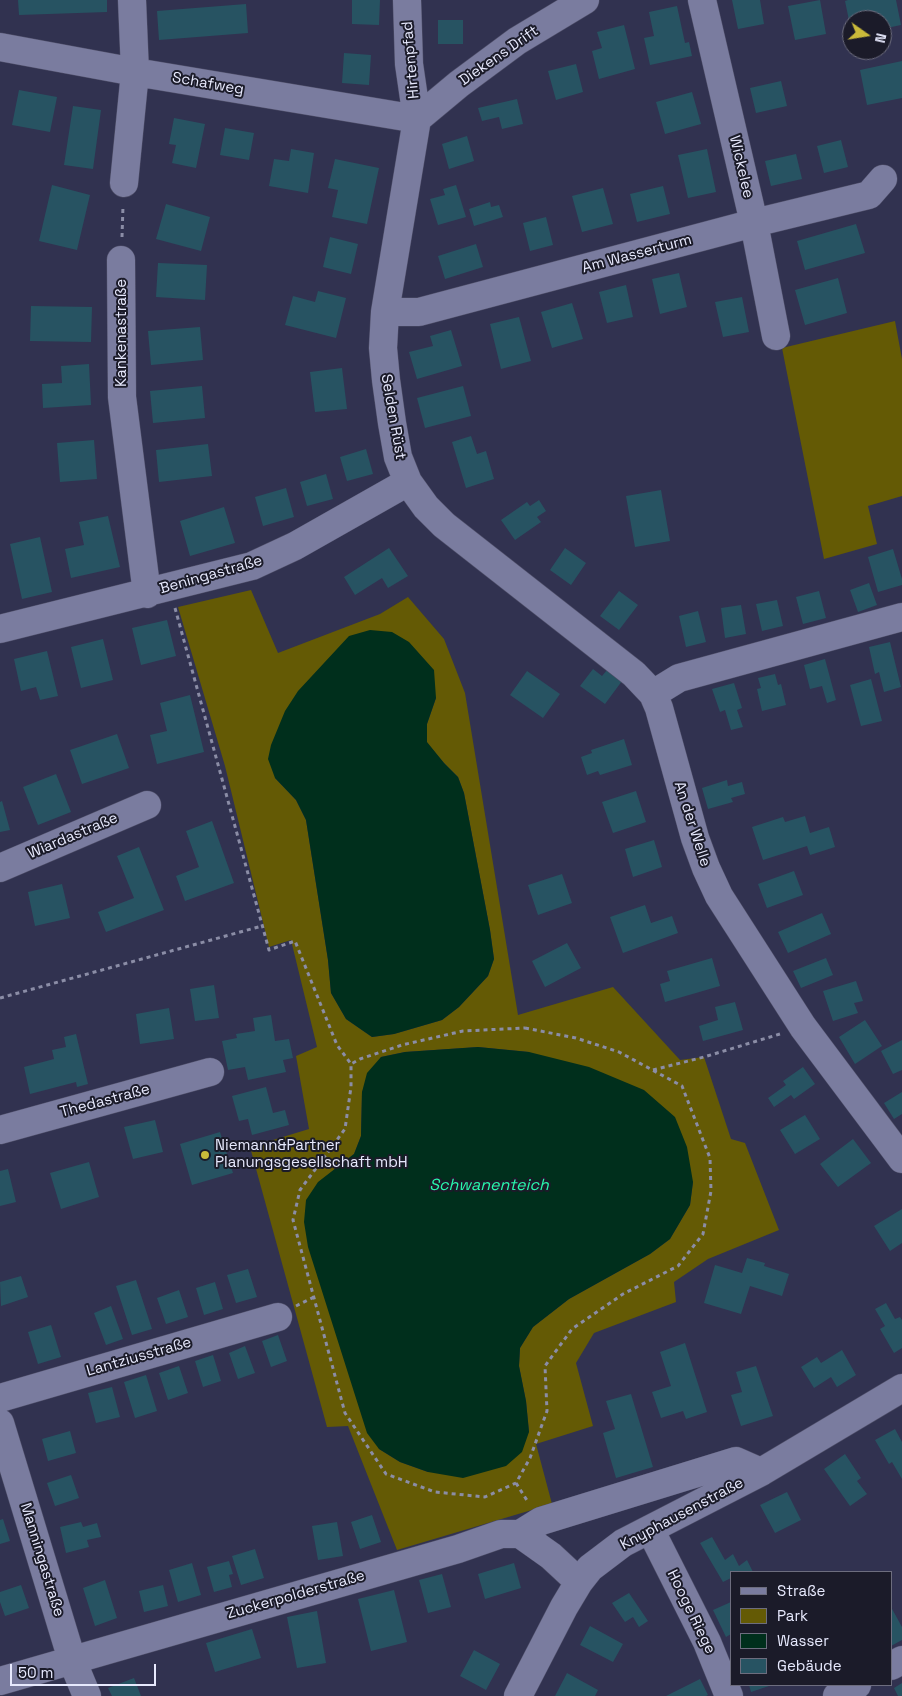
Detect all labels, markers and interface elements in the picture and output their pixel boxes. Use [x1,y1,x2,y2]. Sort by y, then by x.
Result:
north arrow [842,10,892,60]
street label: Hirtenpfad [399,20,423,100]
street label: Diekens Drift [456,22,542,90]
text: N [871,32,890,45]
street label: Schafweg [171,69,245,99]
street label: Wickelee [725,134,757,200]
street label: Am Wasserturm [580,231,694,277]
street label: Kankenastraße [113,279,131,387]
street label: Selden Rüst [377,373,409,461]
street label: Beningastraße [158,552,264,598]
street label: An der Welle [670,779,714,869]
street label: Wiardastraße [25,809,121,863]
street label: Thedastraße [58,1080,152,1122]
place label: Niemann&Partner Planungsgesellschaft mbH [215,1137,408,1172]
marker: Niemann&Partner Planungsgesellschaft mbH [199,1149,211,1161]
water label: Schwanenteich [429,1176,549,1196]
street label: Lantziusstraße [84,1333,194,1381]
street label: Knyphausenstraße [617,1474,747,1554]
street label: Manningastraße [16,1501,68,1619]
street label: Zuckerpolderstraße [225,1567,367,1623]
street label: Hooge Riege [663,1567,719,1657]
legend [730,1571,892,1686]
text: Straße [777,1581,825,1600]
text: Park [777,1606,808,1625]
text: Wasser [777,1631,829,1650]
scale bar [12,1654,159,1686]
text: Gebäude [777,1656,842,1675]
text: 50 m [18,1663,53,1682]

